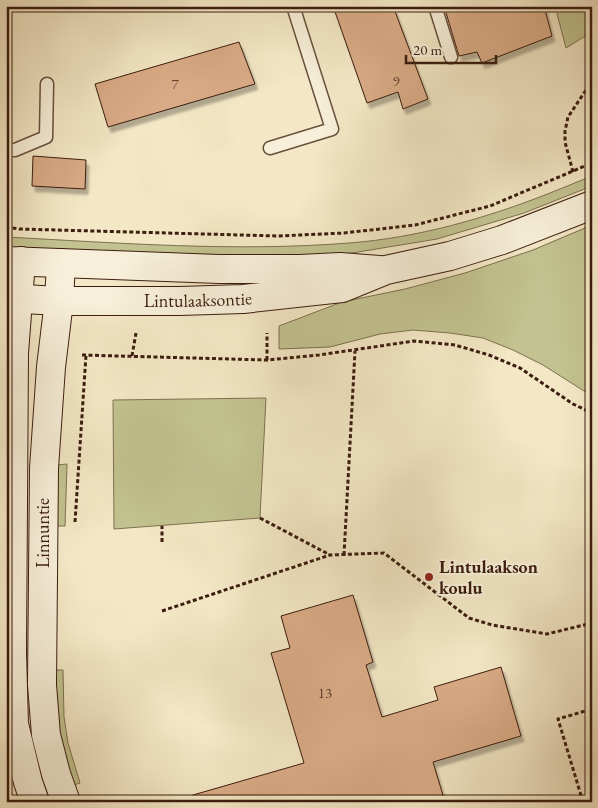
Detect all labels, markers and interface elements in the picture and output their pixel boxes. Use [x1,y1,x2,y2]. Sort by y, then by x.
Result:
scale bar [406,32,496,64]
text: 20 m [413,40,442,59]
house number: 9 [392,71,400,90]
house number: 7 [171,74,179,93]
street label: Lintulaaksontie [144,286,253,312]
street label: Linnuntie [31,498,54,568]
place label: Lintulaakson koulu [439,555,538,599]
marker: Lintulaakson koulu [423,571,435,583]
house number: 13 [318,683,332,702]

